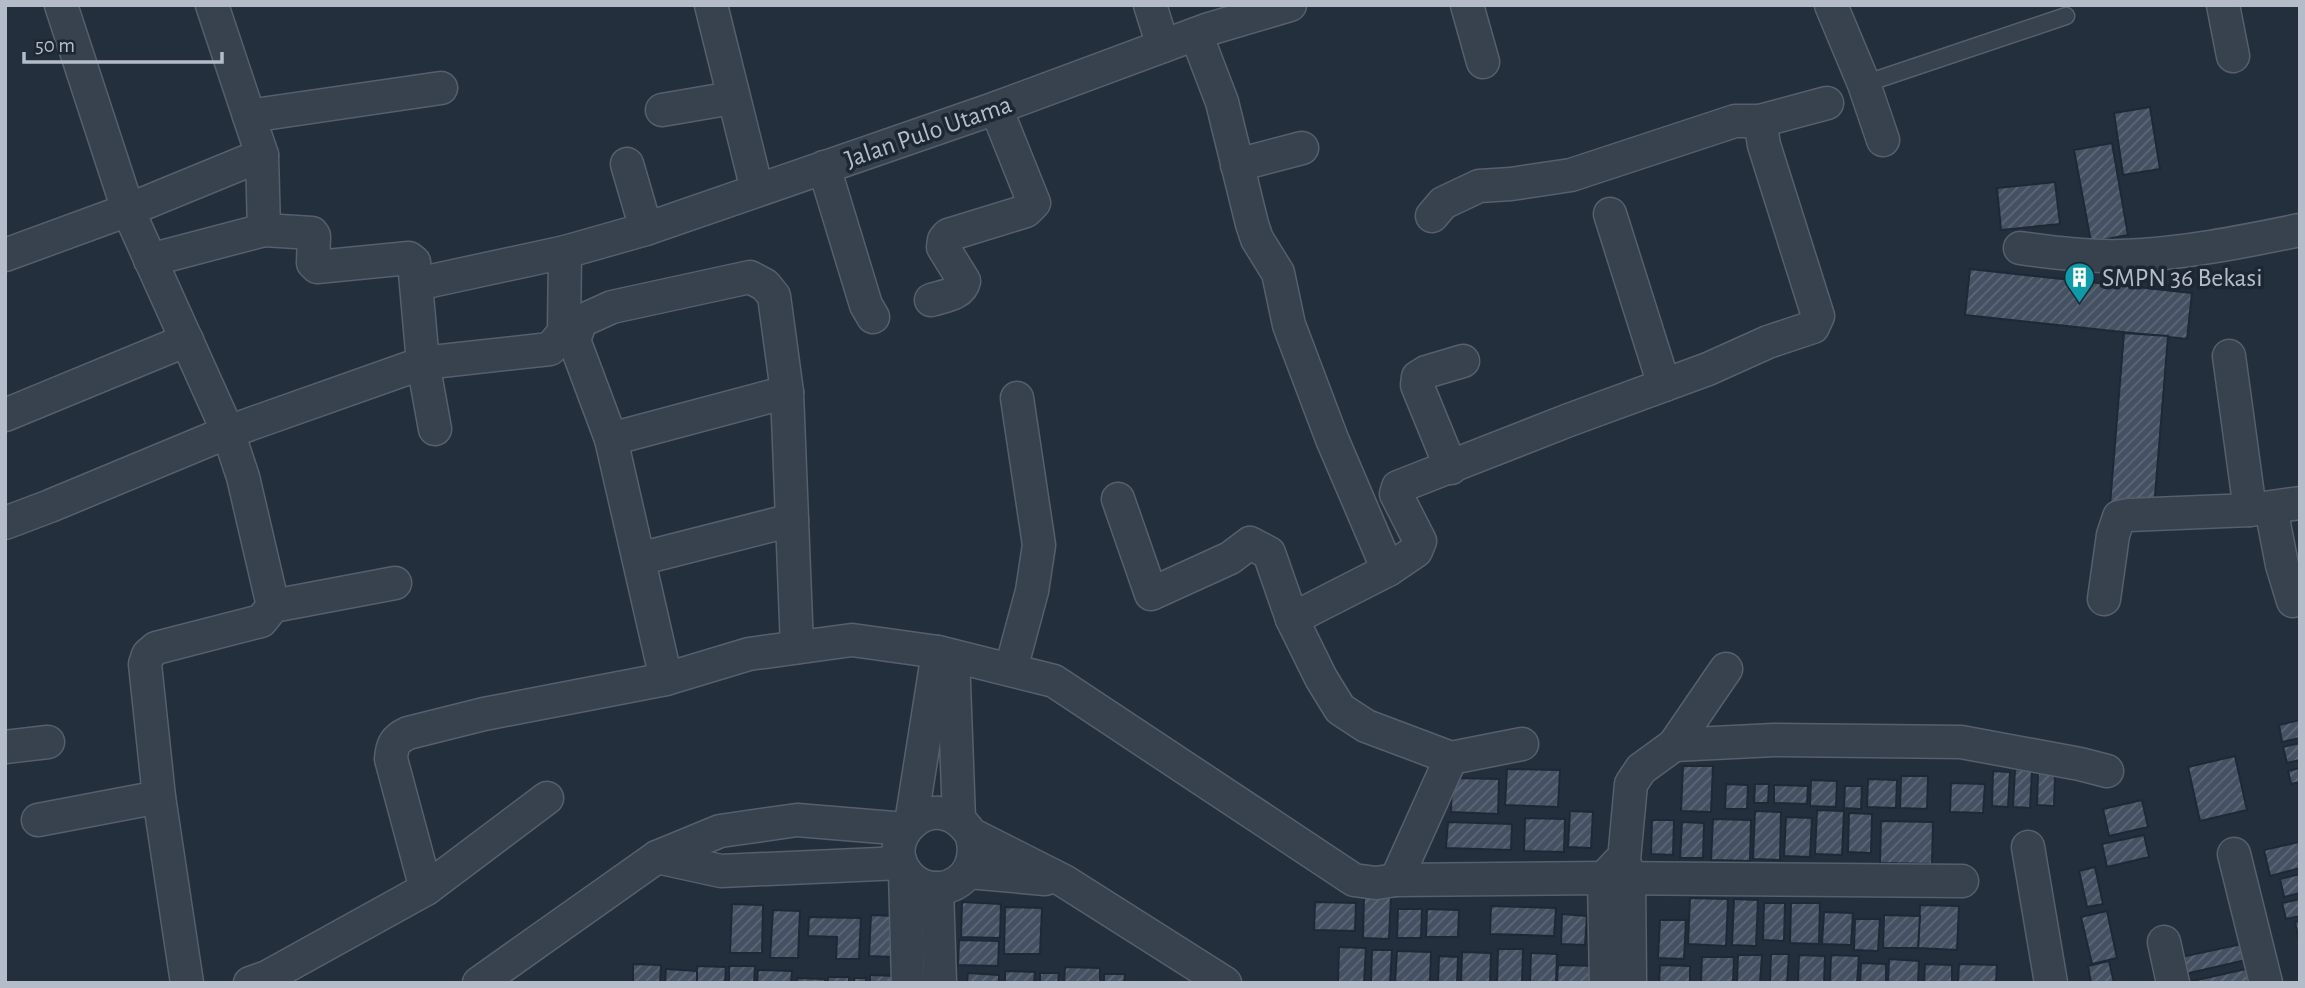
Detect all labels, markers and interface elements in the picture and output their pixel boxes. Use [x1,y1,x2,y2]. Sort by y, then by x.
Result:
scale bar [24,21,222,65]
text: 50 m [35,35,75,56]
street label: Jalan Pulo Utama [842,91,1015,173]
building icon: SMPN 36 Bekasi [2062,260,2096,304]
place label: SMPN 36 Bekasi [2102,265,2263,291]

